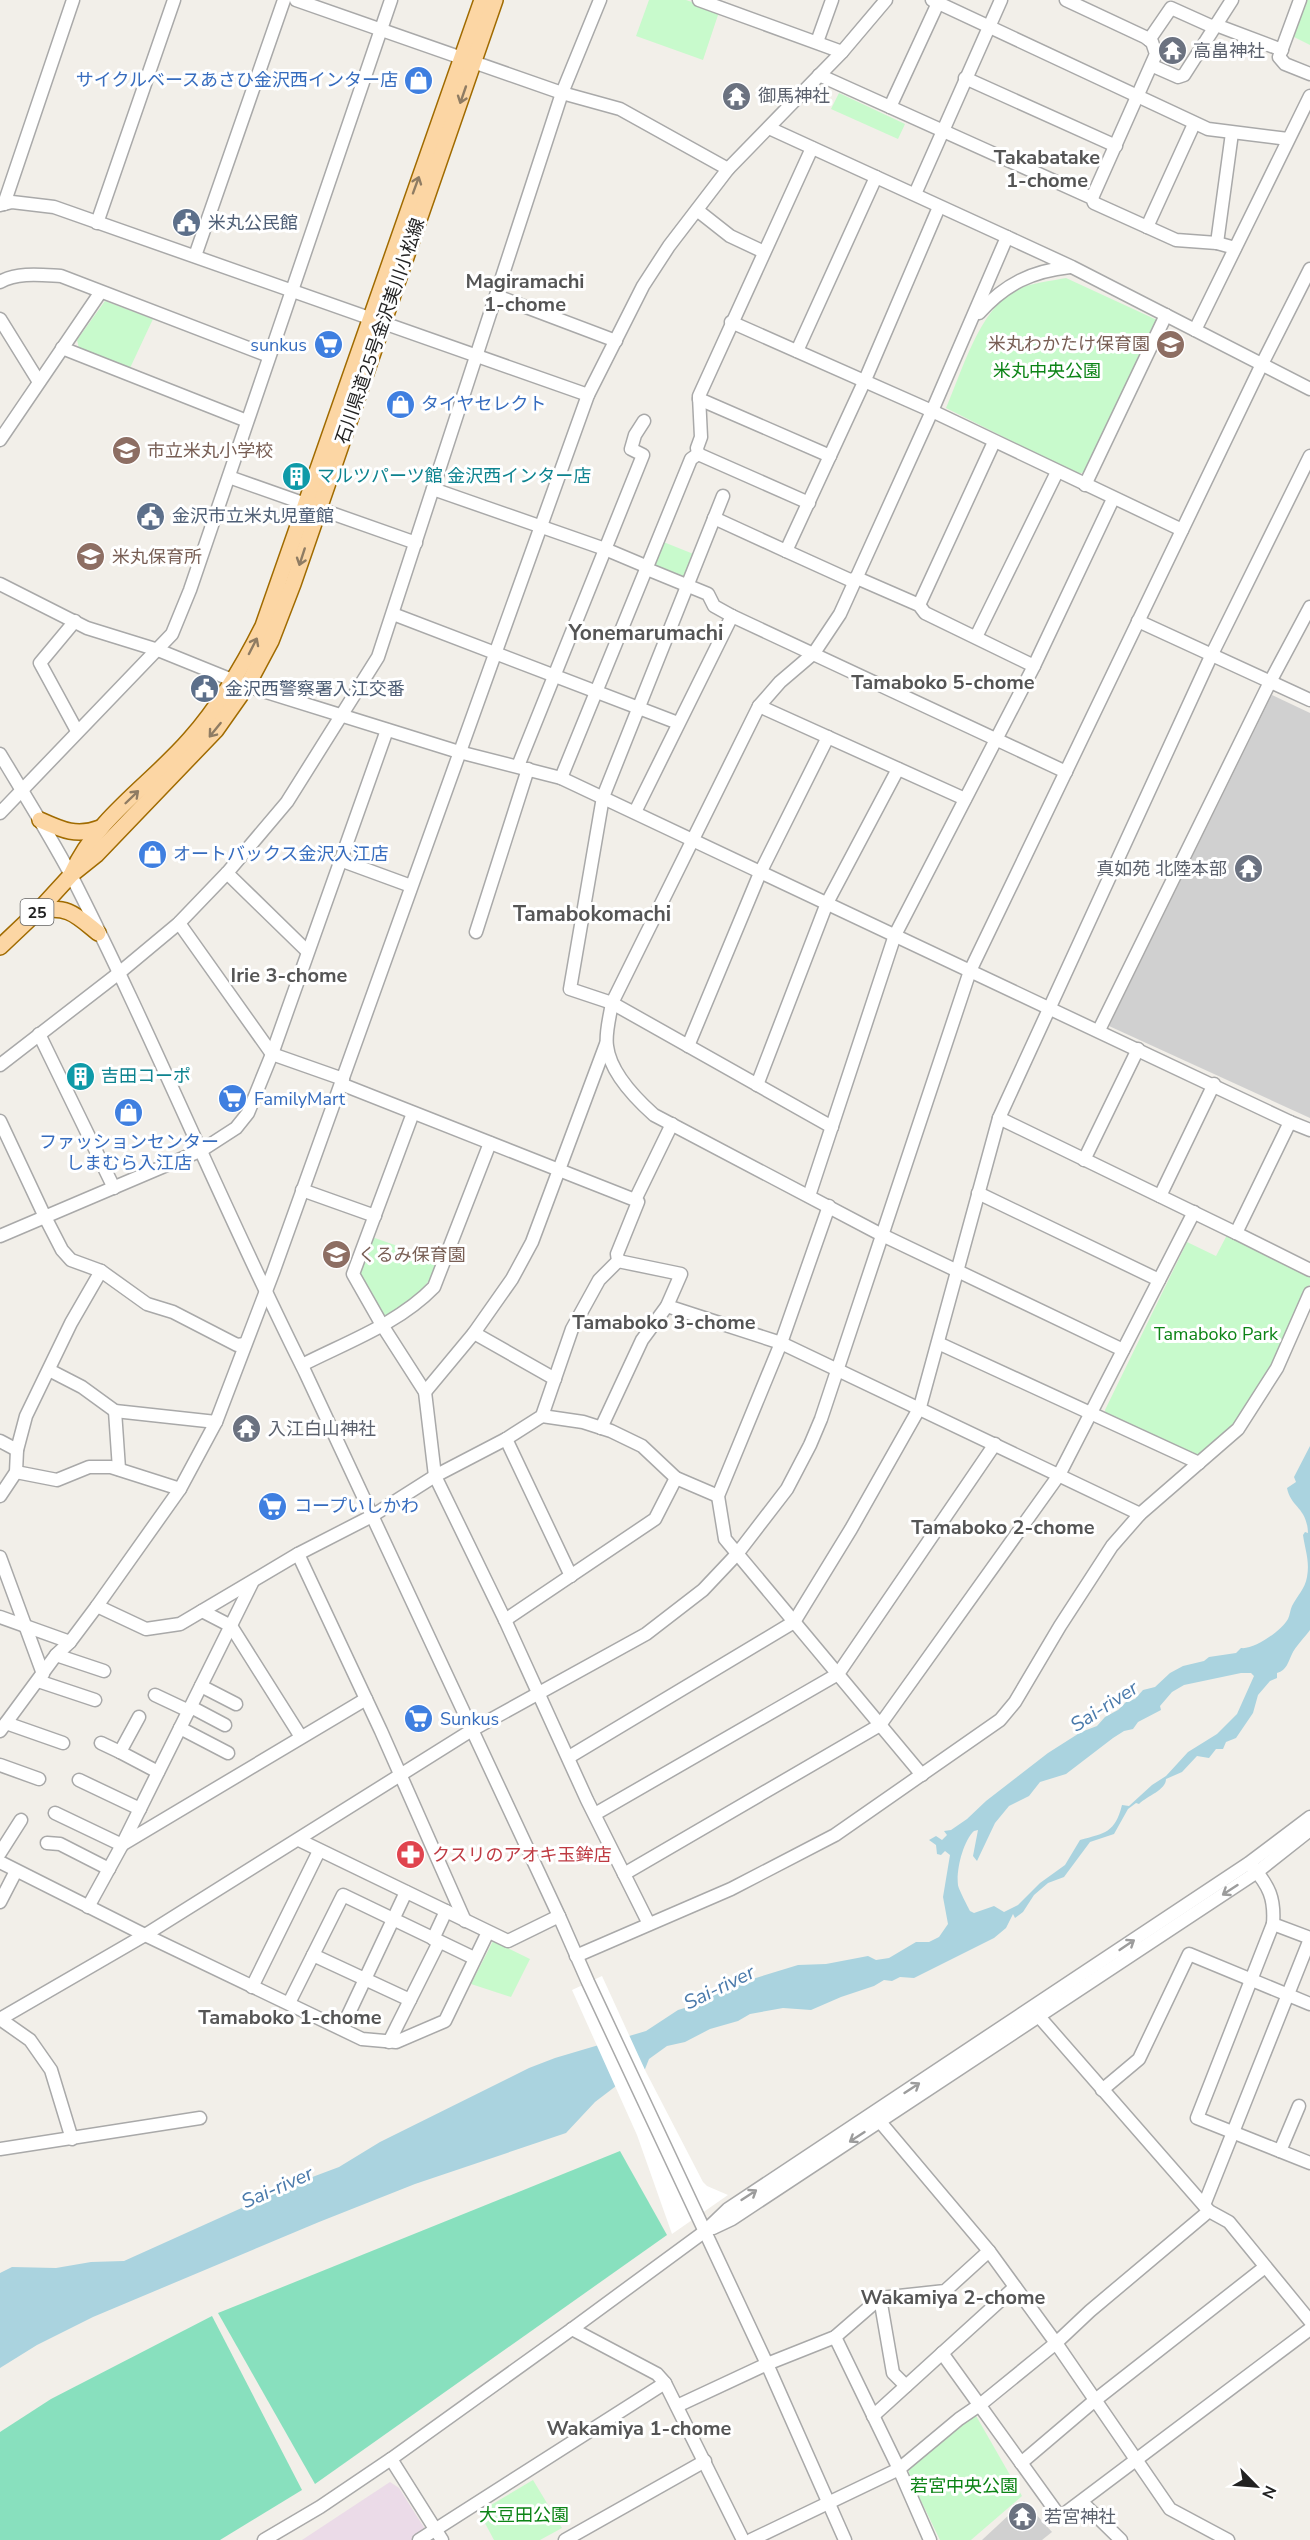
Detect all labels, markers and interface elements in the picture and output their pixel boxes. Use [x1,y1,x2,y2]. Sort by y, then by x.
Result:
temple icon: 高畠神社 [1156,35,1188,67]
place label: 高畠神社 [1193,39,1265,63]
shop icon: サイクルベースあさひ金沢西インター店 [403,64,435,96]
place label: サイクルベースあさひ金沢西インター店 [76,68,398,92]
temple icon: 御馬神社 [721,80,753,112]
place label: 御馬神社 [758,84,830,108]
one-way arrow [456,85,467,104]
district label: Takabatake 1-chome [994,144,1100,194]
one-way arrow [412,176,423,195]
public building icon: 米丸公民館 [171,207,203,239]
place label: 米丸公民館 [208,211,298,235]
street label: 石川県道25号金沢美川小松線 [330,215,430,447]
district label: Magiramachi 1-chome [466,268,584,318]
school or university icon: 米丸わかたけ保育園 [1155,328,1187,360]
supermarket icon: sunkus [312,329,344,361]
place label: 米丸わかたけ保育園 [988,332,1150,356]
place label: sunkus [250,333,307,357]
park label: 米丸中央公園 [993,359,1101,383]
shop icon: タイヤセレクト [384,388,416,420]
place label: タイヤセレクト [421,392,546,416]
school or university icon: 市立米丸小学校 [110,435,142,467]
place label: 市立米丸小学校 [147,439,273,463]
building icon: マルツパーツ館 金沢西インター店 [280,460,312,492]
place label: マルツパーツ館 金沢西インター店 [317,464,591,488]
public building icon: 金沢市立米丸児童館 [135,500,167,532]
place label: 金沢市立米丸児童館 [172,504,334,528]
school or university icon: 米丸保育所 [75,541,107,573]
place label: 米丸保育所 [112,545,202,569]
one-way arrow [296,547,307,566]
district label: Yonemarumachi [568,619,723,647]
one-way arrow [248,637,259,655]
district label: Tamaboko 5-chome [851,669,1035,696]
public building icon: 金沢西警察署入江交番 [188,673,220,705]
place label: 金沢西警察署入江交番 [225,677,405,701]
one-way arrow [209,722,222,738]
one-way arrow [125,790,140,805]
shop icon: オートバックス金沢入江店 [136,838,168,870]
place label: オートバックス金沢入江店 [173,842,388,866]
temple icon: 真如苑 北陸本部 [1232,853,1264,885]
place label: 真如苑 北陸本部 [1096,857,1227,881]
road number: 25 [20,899,54,925]
district label: Tamabokomachi [513,900,671,928]
district label: Irie 3-chome [231,962,348,989]
building icon: 吉田コーポ [64,1060,96,1092]
place label: 吉田コーポ [101,1064,191,1088]
supermarket icon: FamilyMart [217,1083,249,1115]
place label: FamilyMart [254,1087,346,1111]
shop icon: ファッションセンター しまむら入江店 [113,1097,145,1129]
place label: ファッションセンター しまむら入江店 [39,1130,219,1175]
school or university icon: くるみ保育園 [321,1239,353,1271]
place label: くるみ保育園 [358,1243,466,1267]
district label: Tamaboko 3-chome [572,1309,756,1336]
park label: Tamaboko Park [1154,1322,1279,1346]
temple icon: 入江白山神社 [231,1413,263,1445]
place label: 入江白山神社 [268,1417,376,1441]
supermarket icon: コープいしかわ [257,1490,289,1522]
place label: コープいしかわ [294,1494,419,1518]
district label: Tamaboko 2-chome [911,1514,1095,1541]
water label: Sai-river [1065,1674,1144,1738]
supermarket icon: Sunkus [403,1703,435,1735]
place label: Sunkus [440,1707,499,1731]
pharmacy icon: クスリのアオキ玉鉾店 [395,1839,427,1871]
place label: クスリのアオキ玉鉾店 [432,1843,611,1867]
one-way arrow [1221,1884,1238,1897]
one-way arrow [1118,1939,1135,1951]
water label: Sai-river [679,1958,760,2016]
district label: Tamaboko 1-chome [198,2004,382,2031]
one-way arrow [903,2082,920,2094]
one-way arrow [849,2131,866,2143]
water label: Sai-river [237,2159,318,2215]
one-way arrow [740,2189,757,2201]
district label: Wakamiya 2-chome [861,2284,1046,2311]
district label: Wakamiya 1-chome [547,2415,732,2442]
north arrow [1226,2456,1286,2516]
park label: 若宮中央公園 [910,2474,1018,2498]
text: N [1256,2482,1281,2502]
temple icon: 若宮神社 [1007,2501,1039,2533]
park label: 大豆田公園 [479,2503,569,2527]
place label: 若宮神社 [1044,2505,1116,2529]

